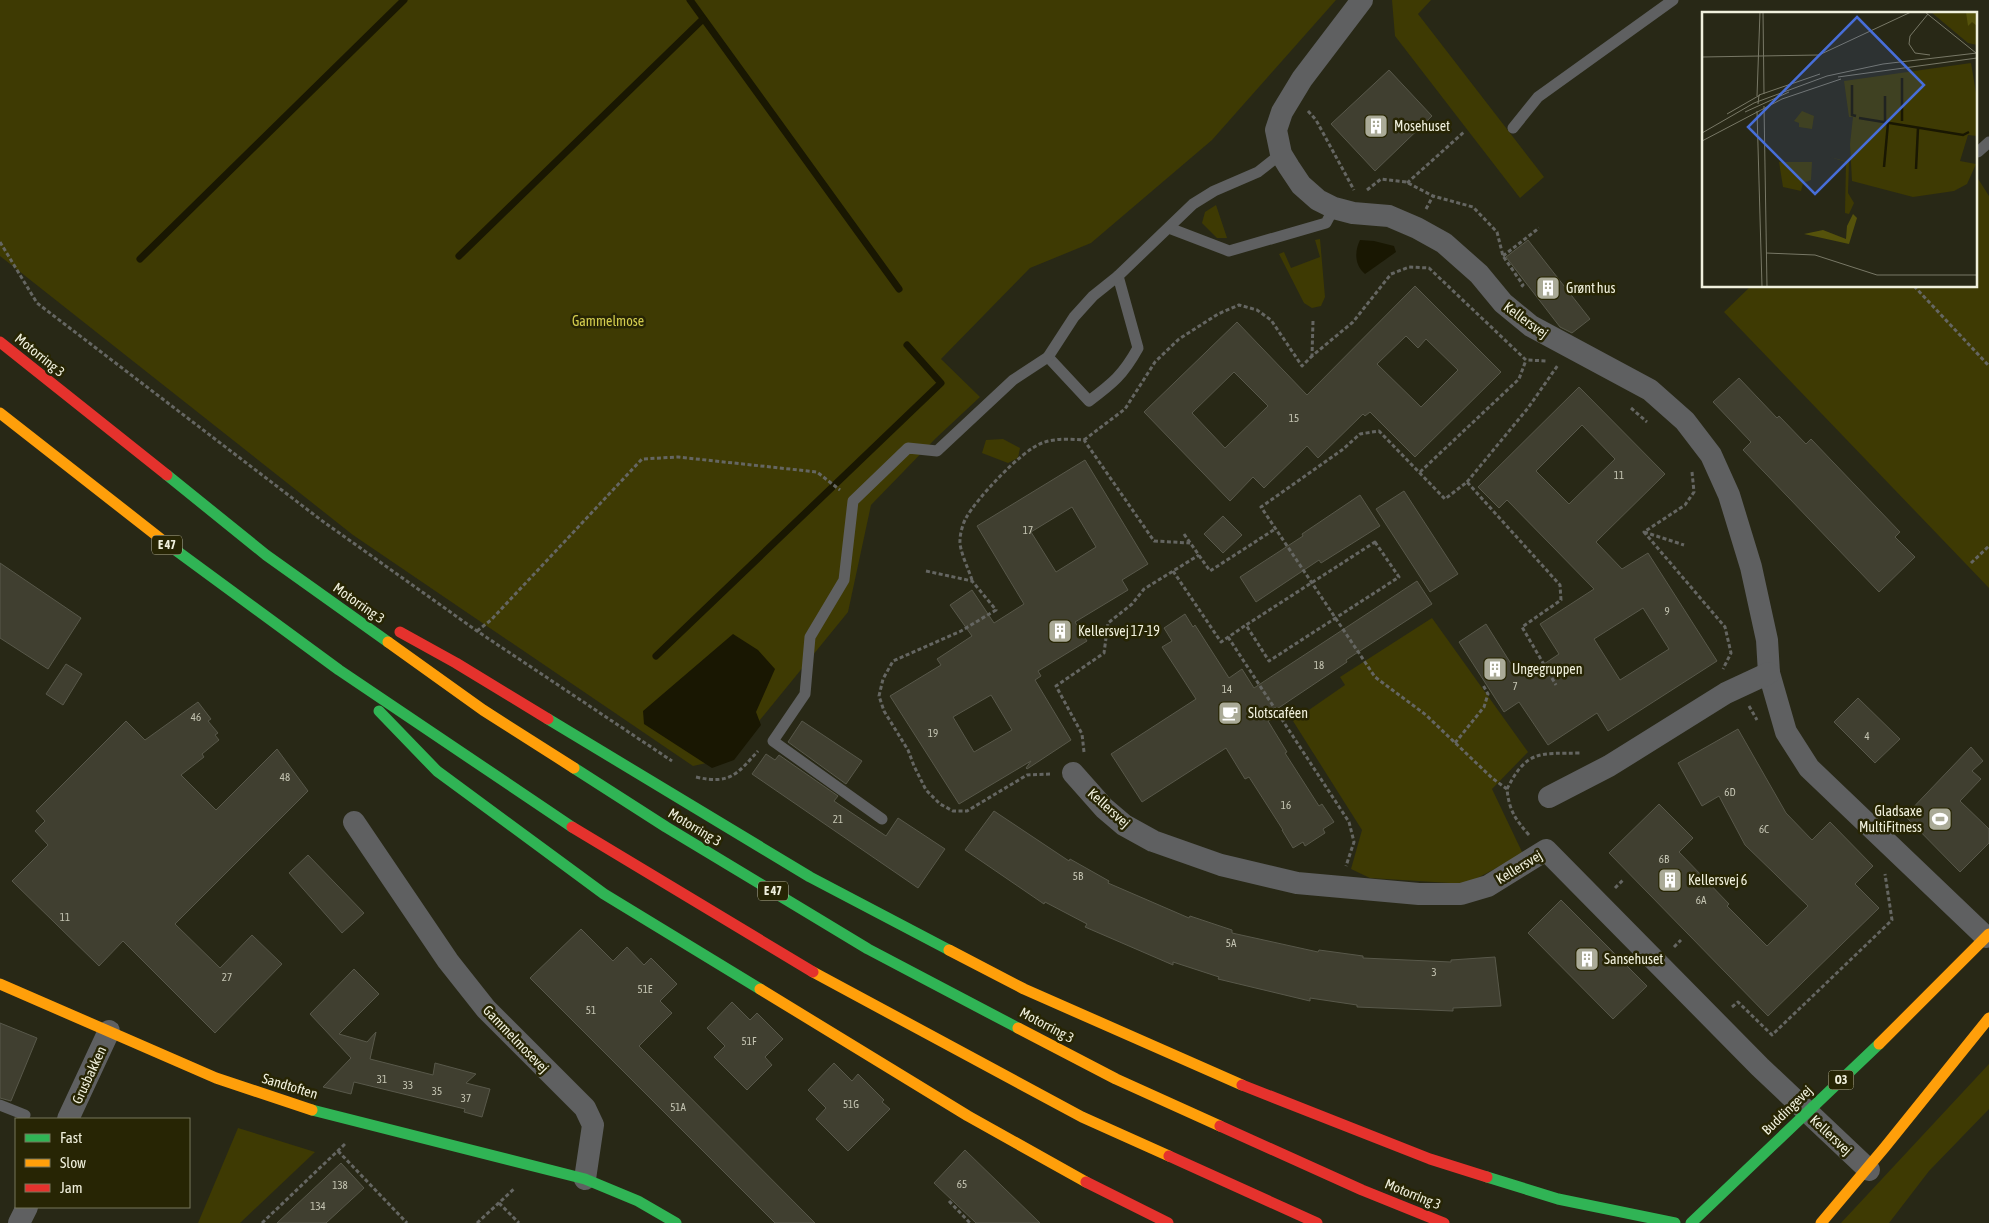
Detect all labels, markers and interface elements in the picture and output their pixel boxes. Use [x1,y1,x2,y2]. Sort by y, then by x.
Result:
inset map [1702,12,1976,288]
building icon: Mosehuset [1363,113,1389,139]
place label: Mosehuset [1394,118,1450,134]
building icon: Grønt hus [1535,275,1561,301]
place label: Grønt hus [1566,280,1615,296]
street label: Kellersvej [1501,299,1551,341]
park label: Gammelmose [572,313,644,329]
street label: Motorring 3 [12,330,68,380]
house number: 15 [1289,412,1299,424]
house number: 11 [1614,469,1624,481]
house number: 17 [1023,524,1033,536]
road number: E 47 [152,536,182,554]
street label: Motorring 3 [330,579,388,627]
house number: 9 [1664,605,1670,617]
building icon: Kellersvej 17-19 [1047,618,1073,644]
place label: Kellersvej 17-19 [1078,623,1160,639]
building icon: Ungegruppen [1482,656,1508,682]
house number: 18 [1314,659,1324,671]
place label: Ungegruppen [1512,661,1582,677]
house number: 7 [1512,680,1518,692]
house number: 14 [1222,683,1232,695]
cafe icon: Slotscaféen [1217,700,1243,726]
place label: Slotscaféen [1248,705,1308,721]
house number: 46 [191,711,201,723]
house number: 19 [928,727,938,739]
house number: 4 [1864,730,1870,742]
house number: 48 [280,771,290,783]
street label: Kellersvej [1085,785,1133,831]
house number: 6D [1724,786,1736,798]
house number: 16 [1281,799,1291,811]
place label: Gladsaxe MultiFitness [1859,803,1922,835]
street label: Motorring 3 [665,805,725,849]
sports icon: Gladsaxe MultiFitness [1927,806,1953,832]
house number: 21 [833,813,843,825]
house number: 6C [1759,823,1769,835]
street label: Kellersvej [1493,847,1545,887]
house number: 6B [1659,853,1670,865]
building icon: Kellersvej 6 [1657,867,1683,893]
house number: 5B [1073,870,1084,882]
place label: Kellersvej 6 [1688,872,1748,888]
road number: E 47 [758,881,788,900]
house number: 6A [1696,894,1707,906]
house number: 11 [60,911,70,923]
house number: 5A [1226,937,1237,949]
building icon: Sansehuset [1574,946,1600,972]
place label: Sansehuset [1604,951,1663,967]
house number: 3 [1431,966,1437,978]
house number: 27 [222,971,232,983]
house number: 51E [637,983,653,995]
street label: Gammelmosevej [480,1002,552,1076]
house number: 51 [586,1004,596,1016]
street label: Motorring 3 [1017,1004,1077,1046]
house number: 51F [742,1035,757,1047]
street label: Grusbakken [69,1044,109,1106]
street label: Sandtoften [260,1070,320,1102]
road number: O3 [1828,1070,1854,1090]
house number: 31 [377,1073,387,1085]
house number: 33 [403,1079,413,1091]
street label: Buddingevej [1758,1082,1816,1138]
house number: 35 [432,1085,442,1097]
house number: 37 [461,1092,471,1104]
house number: 51G [843,1098,859,1110]
house number: 51A [670,1101,686,1113]
street label: Kellersvej [1807,1112,1855,1158]
legend [15,1118,190,1208]
text: Fast [60,1129,82,1146]
text: Slow [60,1154,86,1171]
street label: Motorring 3 [1383,1175,1443,1213]
house number: 65 [957,1178,967,1190]
text: Jam [60,1179,83,1196]
house number: 138 [332,1179,348,1191]
house number: 134 [310,1200,326,1212]

